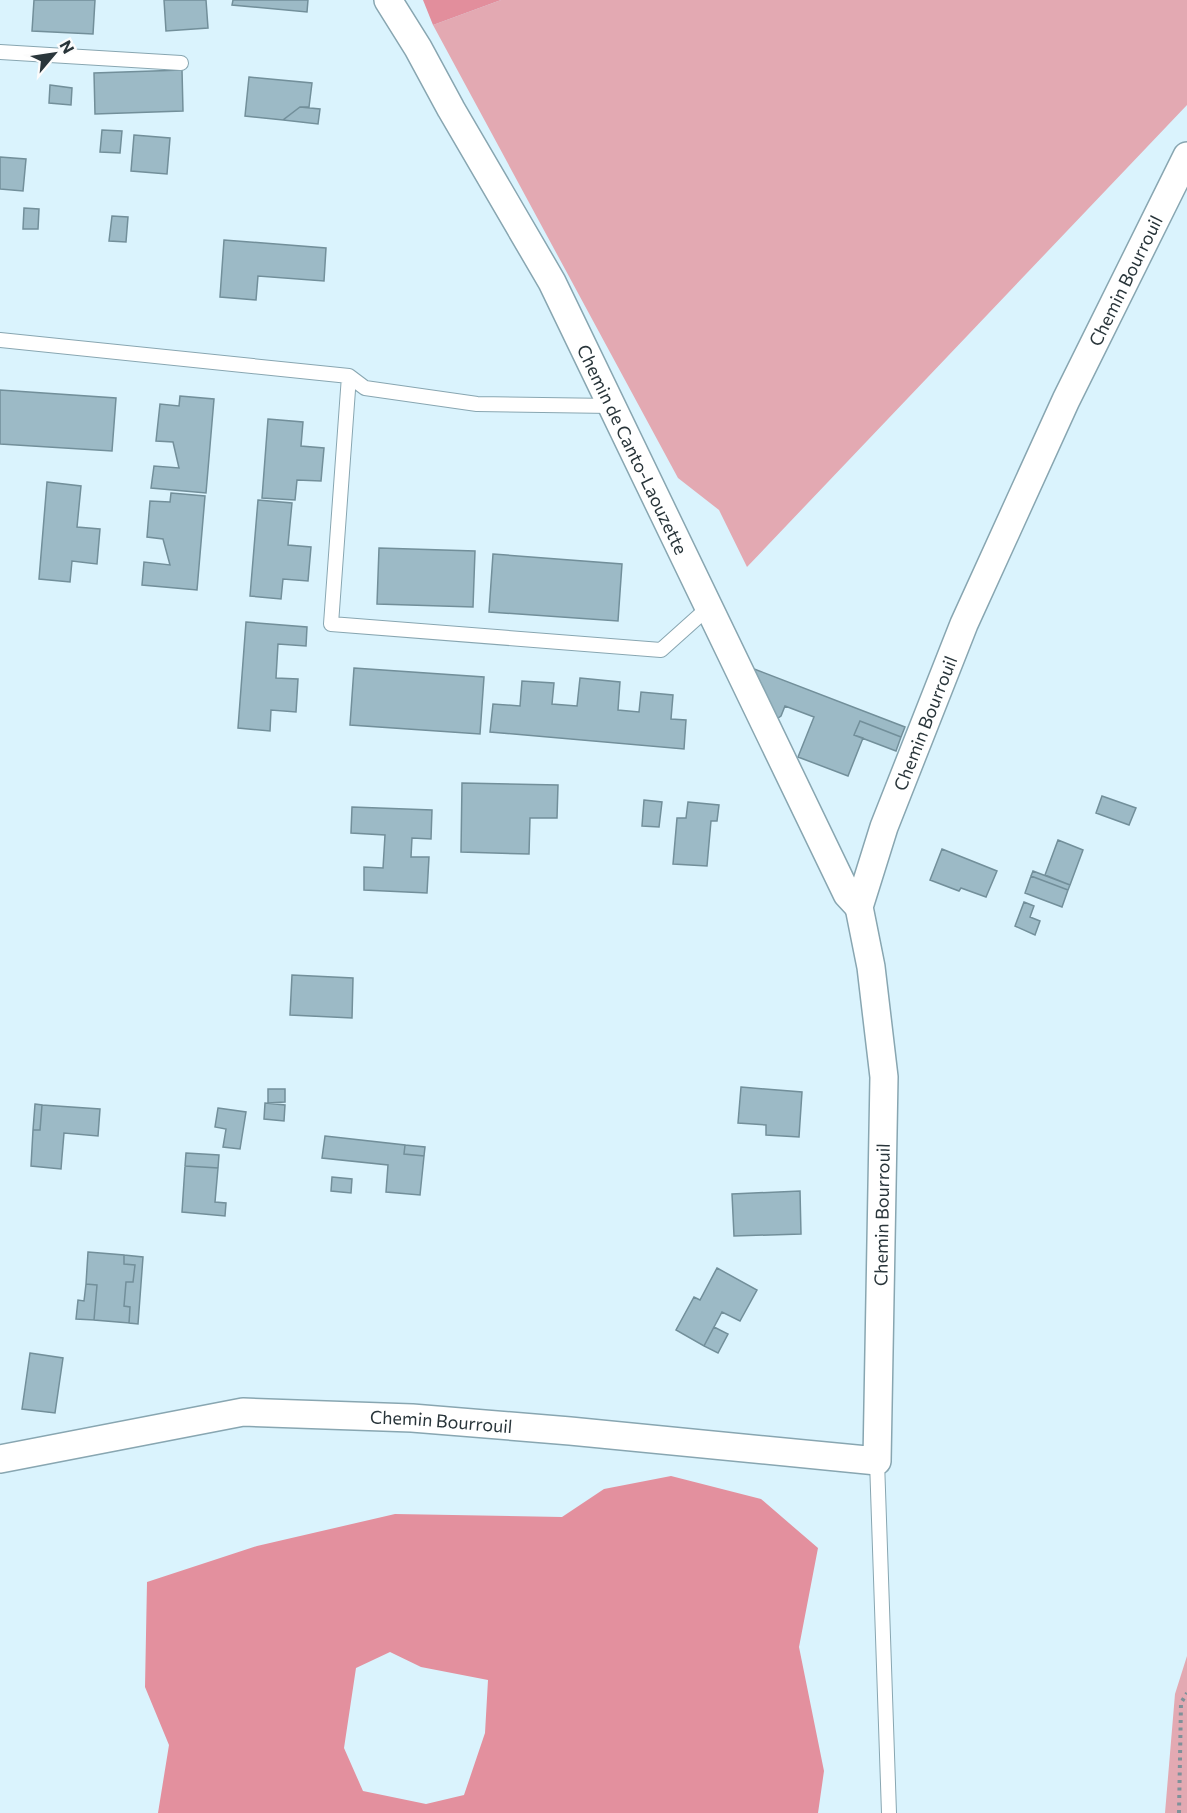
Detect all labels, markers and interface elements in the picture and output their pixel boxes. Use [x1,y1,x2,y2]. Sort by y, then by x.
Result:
north arrow [24,24,84,84]
text: N [56,37,79,56]
street label: Chemin Bourrouil [1084,212,1167,350]
street label: Chemin de Canto-Laouzette [573,341,693,558]
street label: Chemin Bourrouil [888,653,961,794]
street label: Chemin Bourrouil [869,1143,894,1286]
street label: Chemin Bourrouil [370,1406,513,1437]

